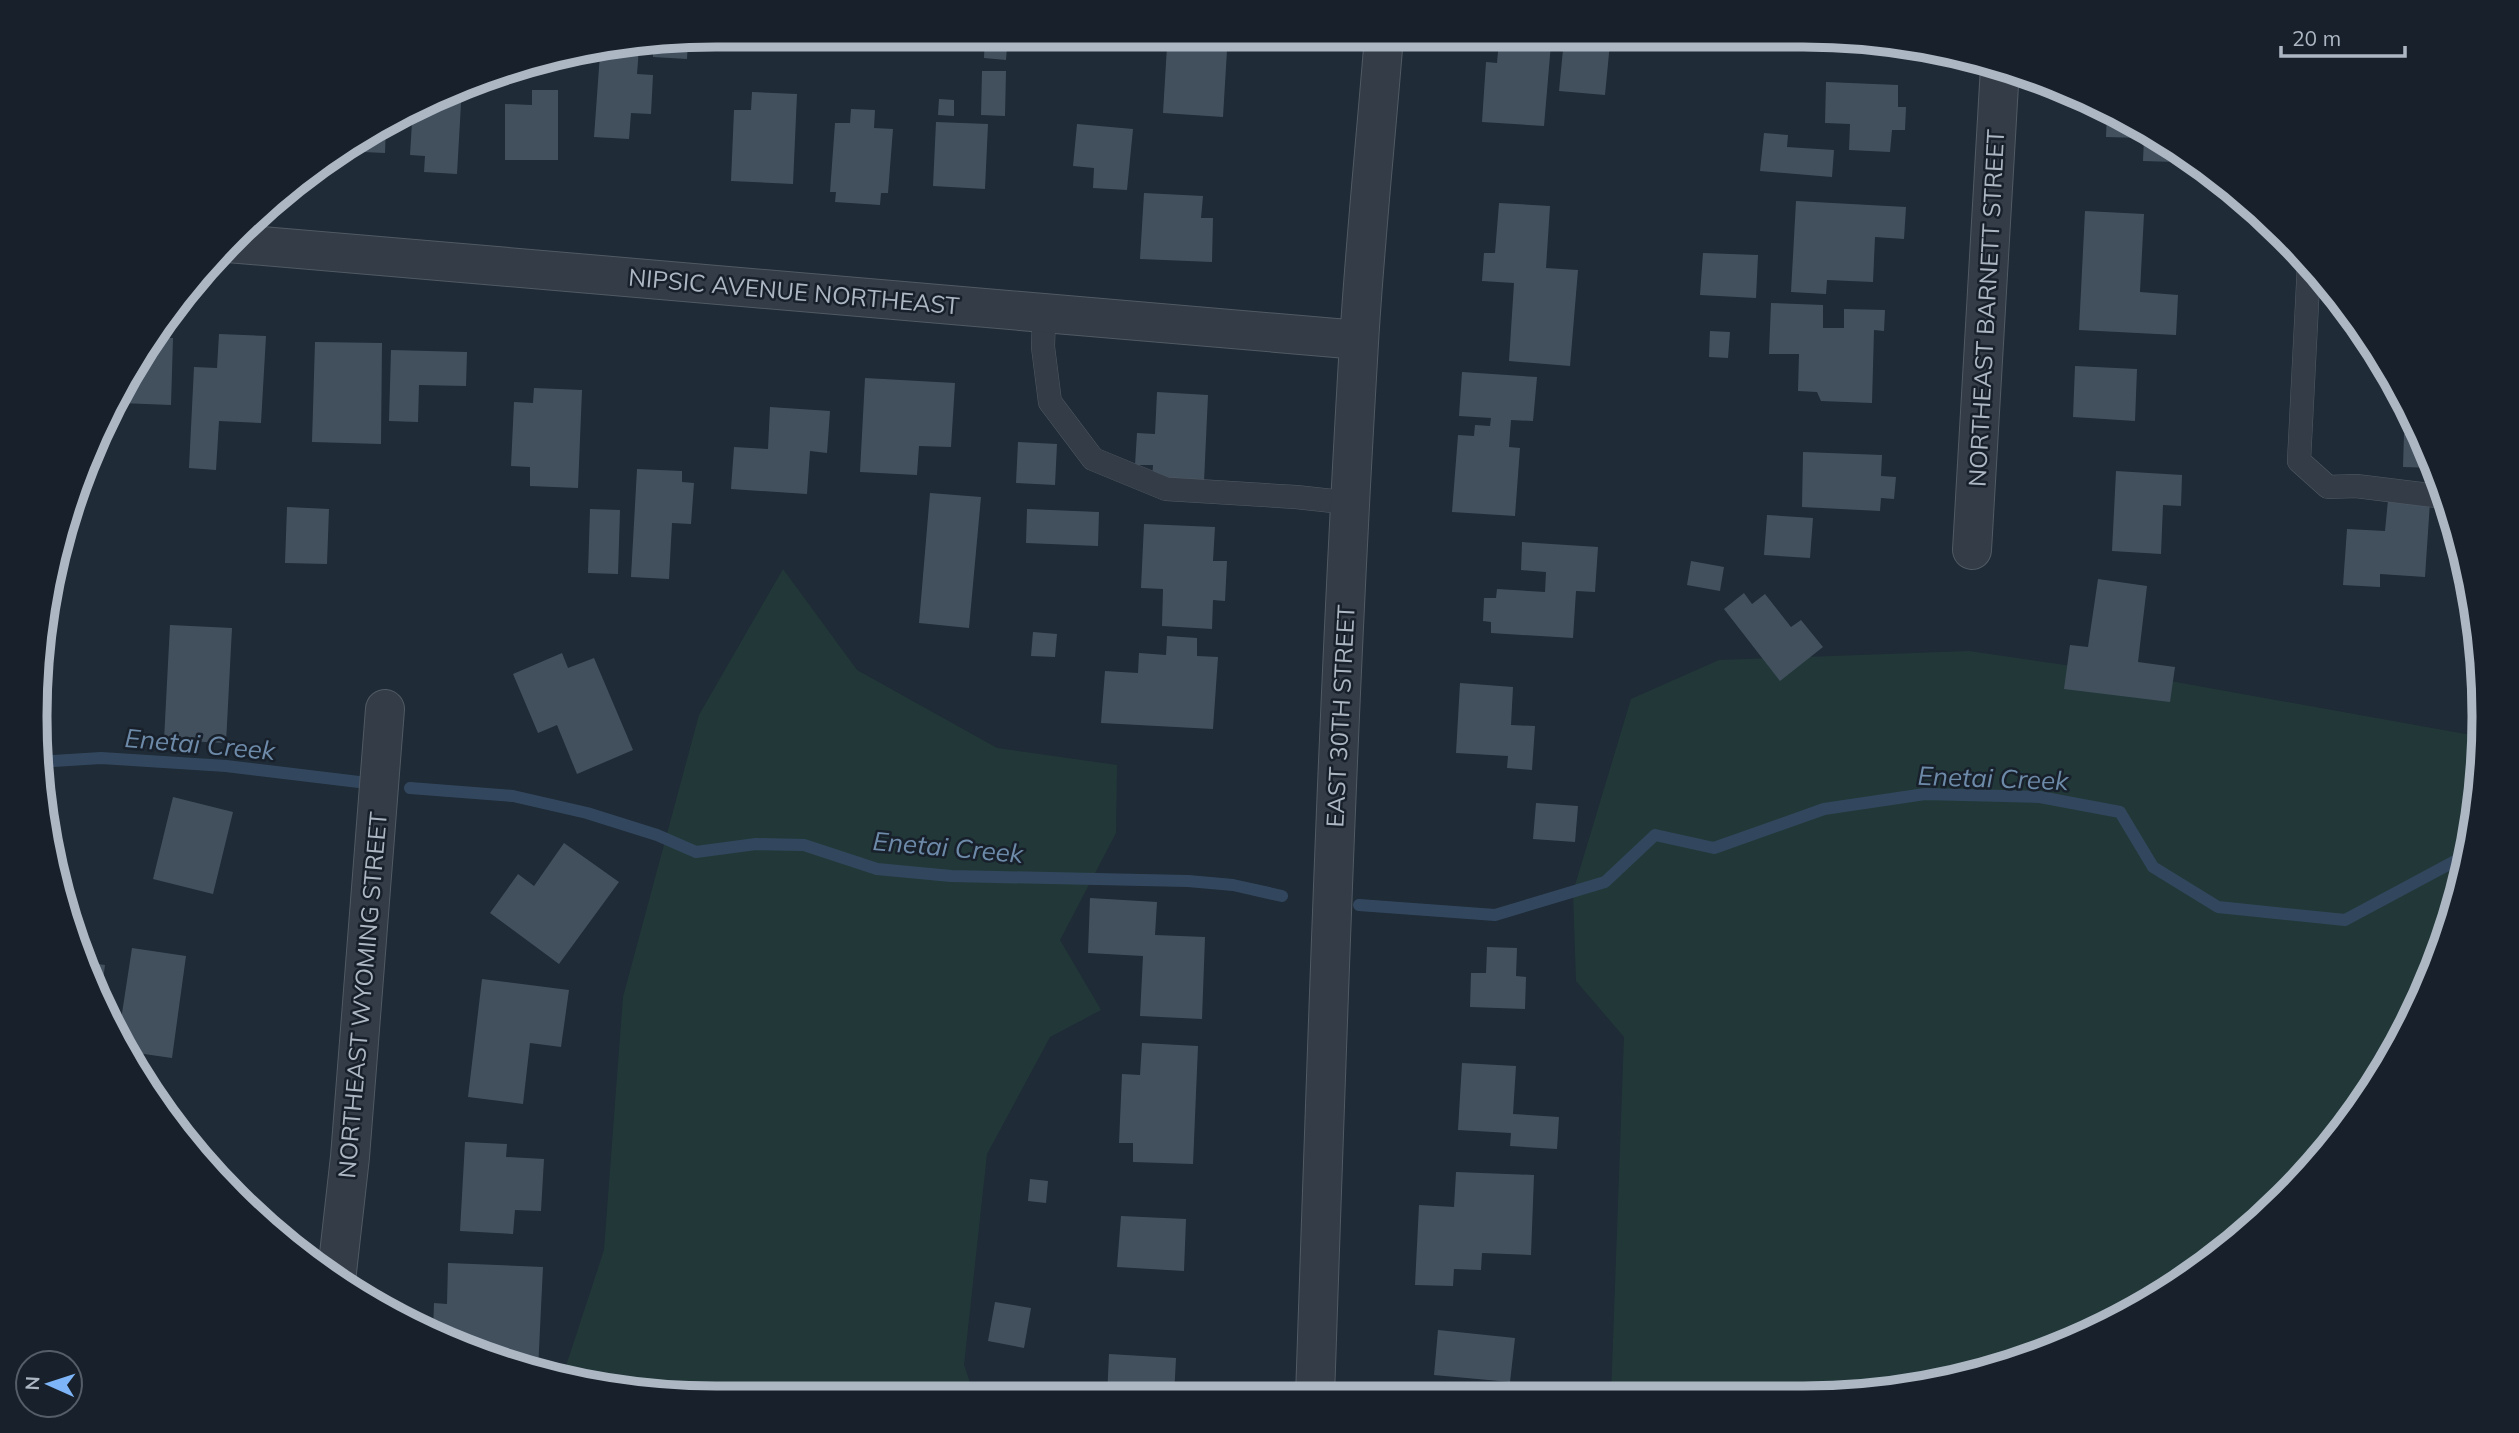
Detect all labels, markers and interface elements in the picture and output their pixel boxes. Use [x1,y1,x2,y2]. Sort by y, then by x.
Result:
scale bar [2281,14,2405,58]
text: 20 m [2292,25,2341,51]
street label: NORTHEAST BARNETT STREET [1962,128,2010,487]
street label: NIPSIC AVENUE NORTHEAST [627,262,961,320]
street label: EAST 30TH STREET [1319,604,1361,828]
water label: Enetai Creek [123,721,277,767]
water label: Enetai Creek [1917,759,2070,797]
street label: NORTHEAST WYOMING STREET [331,810,393,1179]
water label: Enetai Creek [871,824,1025,870]
north arrow [14,1349,84,1419]
text: N [20,1375,44,1391]

